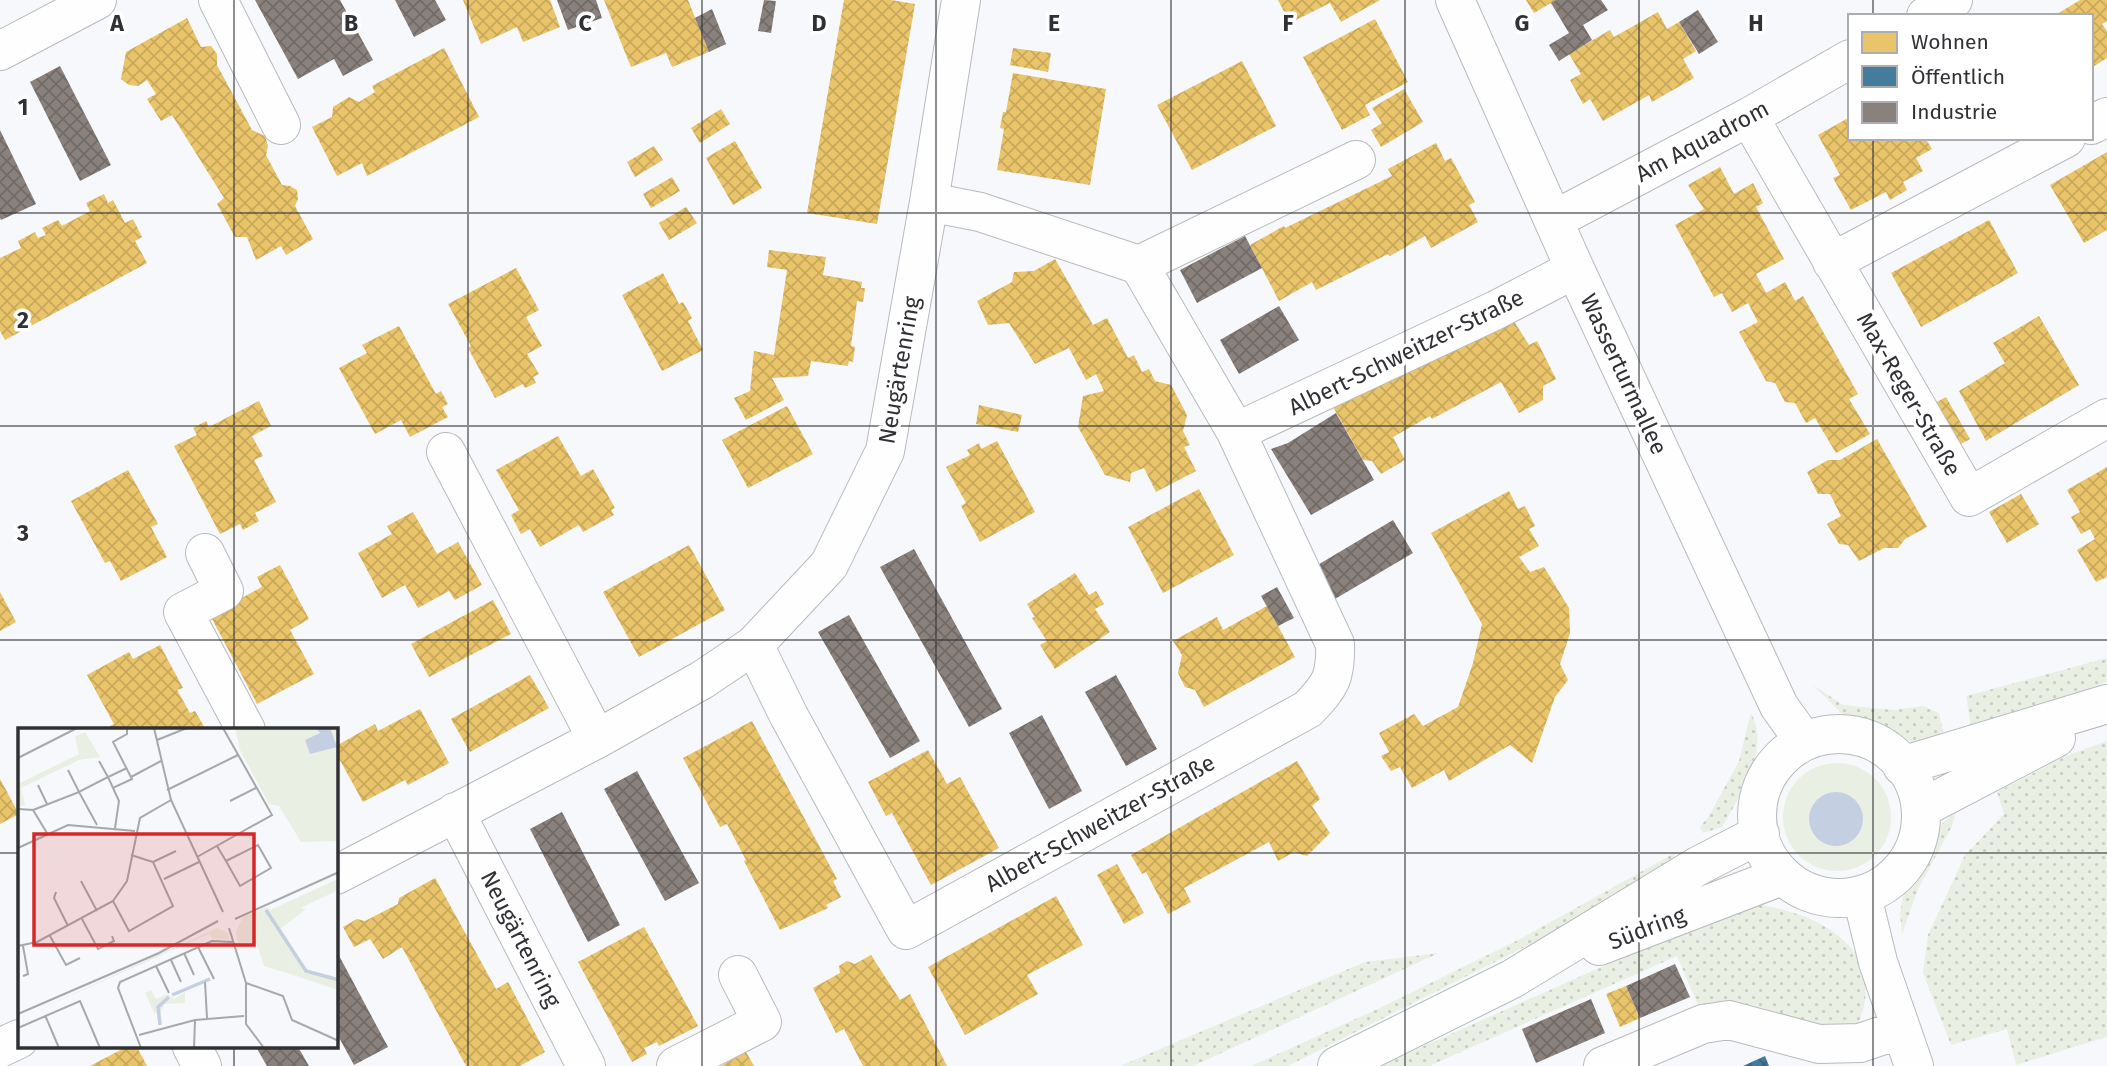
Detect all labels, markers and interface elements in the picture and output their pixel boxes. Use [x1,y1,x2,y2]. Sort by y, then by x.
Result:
text: A [109,9,124,37]
text: B [344,9,358,37]
text: C [578,9,592,37]
text: D [812,9,827,37]
text: E [1048,9,1060,37]
text: F [1282,9,1294,37]
text: G [1515,9,1529,37]
text: H [1748,9,1764,37]
legend [1848,14,2093,140]
text: Wohnen [1911,29,1989,55]
text: Öffentlich [1911,64,2005,90]
text: 1 [18,93,28,121]
street label: Am Aquadrom [1631,94,1773,188]
text: Industrie [1911,99,1997,125]
street label: Albert-Schweitzer-Straße [1284,283,1528,421]
street label: Wasserturmallee [1574,289,1674,459]
street label: Neugärtenring [872,294,926,446]
text: 2 [17,306,29,334]
street label: Max-Reger-Straße [1851,307,1967,481]
text: 3 [16,519,29,547]
inset map [18,728,338,1048]
street label: Albert-Schweitzer-Straße [980,748,1220,898]
street label: Neugärtenring [475,866,567,1012]
street label: Südring [1604,900,1690,955]

